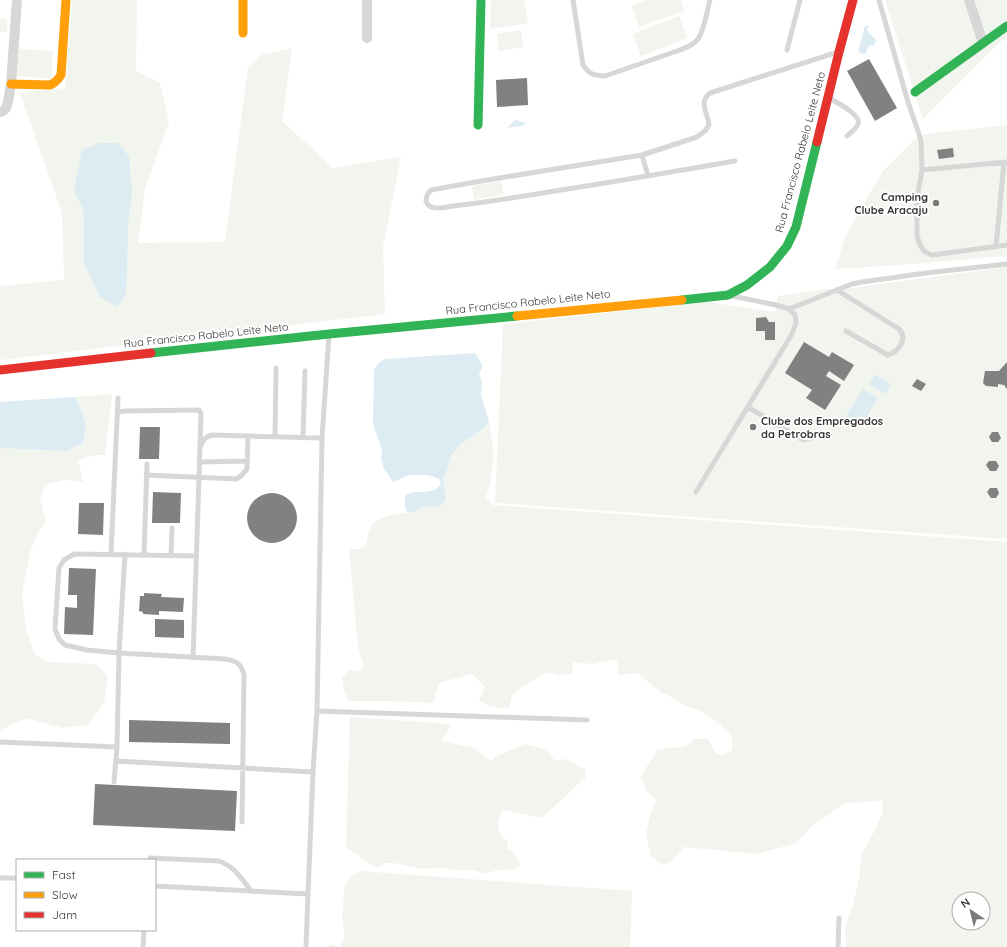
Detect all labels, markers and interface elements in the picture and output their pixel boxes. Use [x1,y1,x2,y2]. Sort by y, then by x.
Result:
street label: Rua Francisco Rabelo Leite Neto [772,70,828,234]
place label: Camping Clube Aracaju [855,190,928,217]
marker: Camping Clube Aracaju [931,198,941,208]
street label: Rua Francisco Rabelo Leite Neto [445,286,612,318]
street label: Rua Francisco Rabelo Leite Neto [123,319,290,351]
place label: Clube dos Empregados da Petrobras [761,414,883,441]
marker: Clube dos Empregados da Petrobras [748,422,758,432]
legend [16,859,156,931]
text: Fast [52,867,76,882]
text: Slow [52,887,78,902]
north arrow [951,891,991,931]
text: N [958,895,973,911]
text: Jam [52,907,77,922]

